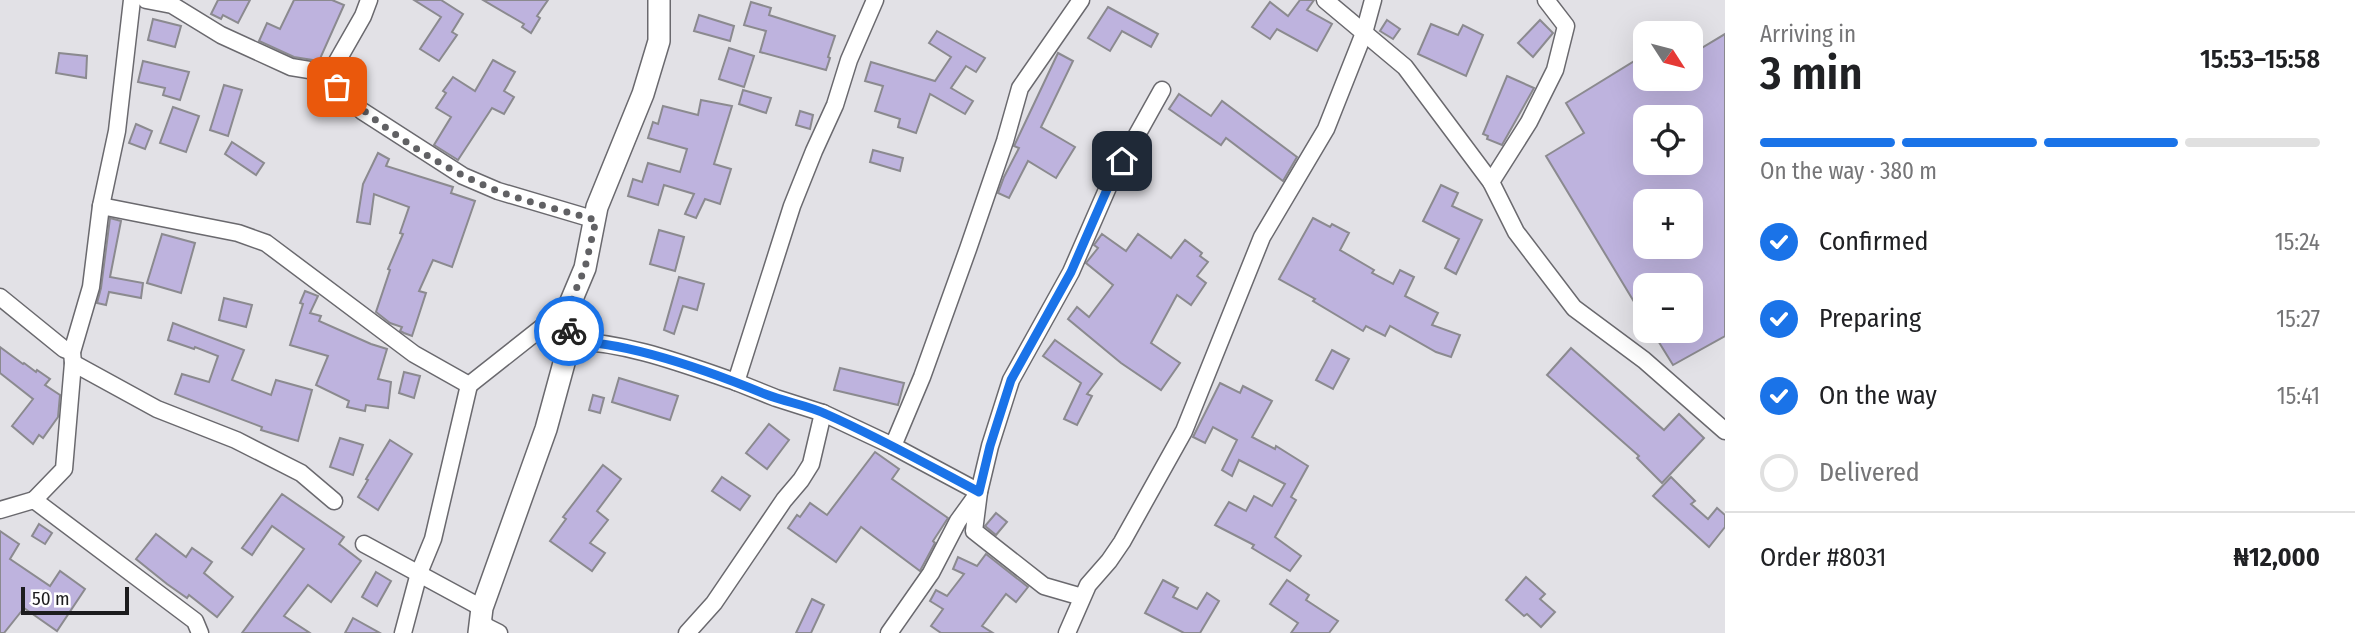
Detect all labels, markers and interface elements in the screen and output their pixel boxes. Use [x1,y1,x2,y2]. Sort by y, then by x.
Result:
text: Arriving in [1760,20,1856,48]
north arrow [1633,21,1703,91]
map controls [1633,21,1703,343]
text: 15:53–15:58 [2200,44,2320,75]
text: 3 min [1760,46,1863,101]
pin [307,57,367,117]
icon: bag [318,68,356,106]
button: locate [1633,105,1703,175]
pin [1092,131,1152,191]
icon: home [1103,142,1141,180]
text: On the way · 380 m [1760,157,1937,185]
button: + [1633,189,1703,259]
icon: check [1760,223,1798,261]
text: Confirmed [1819,226,1929,257]
text: 15:24 [2275,228,2320,256]
button: − [1633,273,1703,343]
courier [534,296,604,366]
icon: check [1760,300,1798,338]
text: Preparing [1819,303,1921,334]
text: 15:27 [2276,305,2320,333]
icon: bike [550,312,588,350]
icon: check [1760,377,1798,415]
text: On the way [1819,380,1937,411]
text: 15:41 [2277,382,2320,410]
text: Delivered [1819,457,1920,488]
text: Order #8031 [1760,542,1886,573]
text: ₦12,000 [2234,542,2320,573]
scale bar [21,584,130,616]
text: 50 m [32,587,70,610]

